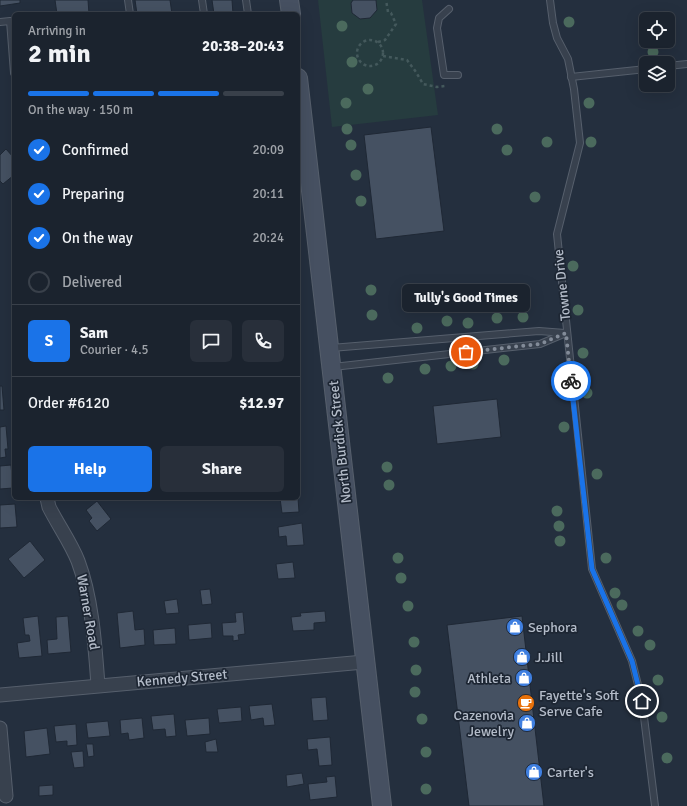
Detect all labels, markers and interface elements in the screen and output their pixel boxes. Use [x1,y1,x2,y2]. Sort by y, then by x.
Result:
map controls [639,12,675,92]
button: locate [639,12,675,48]
text: Arriving in [28,23,86,39]
text: 20:38–20:43 [202,37,284,55]
text: 2 min [28,38,91,70]
button: layers [639,56,675,92]
text: On the way · 150 m [28,102,133,118]
icon: check [28,139,50,161]
text: Confirmed [62,141,129,159]
text: 20:09 [252,142,284,158]
icon: check [28,183,50,205]
text: Preparing [62,185,125,203]
text: 20:11 [252,186,284,202]
icon: check [28,227,50,249]
text: On the way [62,229,133,247]
text: 20:24 [252,230,284,246]
street label: Towne Drive [550,248,574,322]
text: Delivered [62,273,122,291]
callout: Tully's Good Times [402,284,530,312]
text: Tully's Good Times [414,290,518,306]
button: chat [190,320,232,362]
button: phone [242,320,284,362]
text: Sam [80,324,108,342]
text: S [45,332,53,350]
pin [449,335,483,369]
icon: bag [455,341,477,363]
text: Courier · 4.5 [80,342,149,358]
courier [551,361,591,401]
icon: bike [560,370,582,392]
street label: North Burdick Street [325,380,355,504]
text: Order #6120 [28,394,110,412]
text: $12.97 [239,394,284,412]
button: Help [28,446,152,492]
button: Share [160,446,284,492]
street label: Warner Road [73,573,103,651]
shop icon: Sephora [505,617,525,637]
place label: Sephora [528,619,577,636]
shop icon: J.Jill [512,647,532,667]
place label: J.Jill [535,649,563,666]
street label: Kennedy Street [136,666,228,690]
shop icon: Athleta [514,668,534,688]
place label: Athleta [467,670,511,687]
pin [625,684,659,718]
place label: Fayette's Soft Serve Cafe [539,687,619,720]
icon: home [631,690,653,712]
cafe icon: Fayette's Soft Serve Cafe [516,693,536,713]
place label: Cazenovia Jewelry [454,707,514,740]
shop icon: Cazenovia Jewelry [517,713,537,733]
shop icon: Carter's [524,762,544,782]
place label: Carter's [547,764,594,781]

